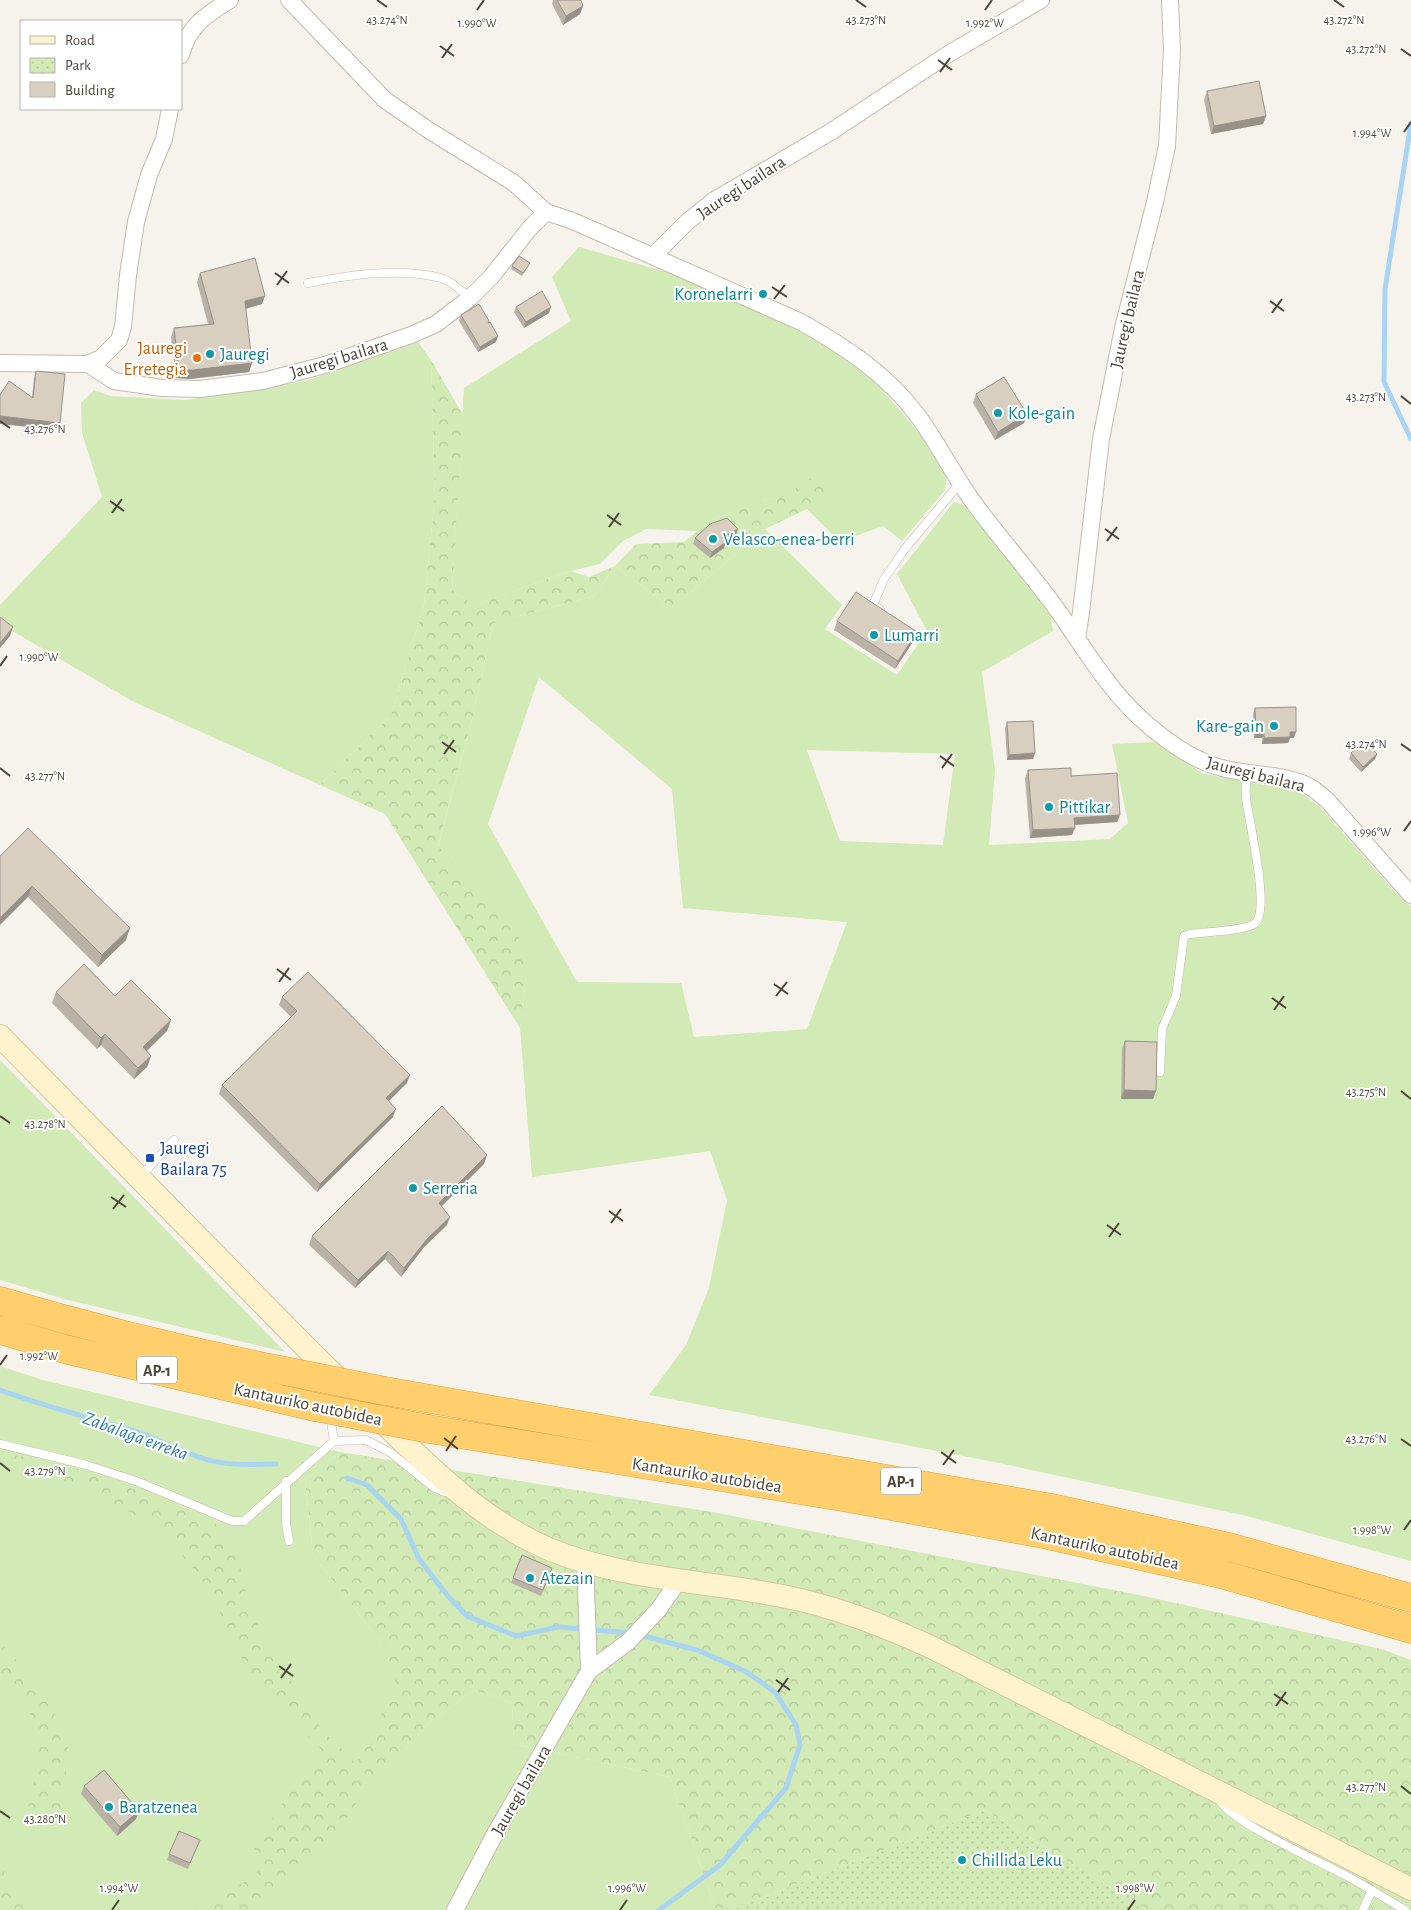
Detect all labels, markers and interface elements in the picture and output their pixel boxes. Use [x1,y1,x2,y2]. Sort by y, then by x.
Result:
text: 43.274°N [366,14,408,26]
text: 43.273°N [846,14,886,26]
text: 43.272°N [1323,14,1365,26]
text: 1.990°W [458,17,497,29]
text: 1.992°W [966,17,1004,29]
legend [20,20,182,110]
text: Road [65,33,95,48]
text: 43.272°N [1345,43,1387,55]
text: Park [65,58,91,73]
text: Building [65,83,115,98]
text: 1.994°W [1353,127,1391,139]
street label: Jauregi bailara [694,153,789,223]
street label: Jauregi bailara [1108,268,1148,370]
place label: Koronelarri [674,286,753,304]
marker: Koronelarri [757,288,769,300]
street label: Jauregi bailara [288,336,390,382]
place label: Jauregi Erretegia [124,340,187,379]
place label: Jauregi [220,346,270,364]
marker: Jauregi [204,348,216,360]
marker: Jauregi Erretegia [191,352,203,364]
text: 43.273°N [1346,391,1386,403]
place label: Kole-gain [1008,405,1075,423]
marker: Kole-gain [992,407,1004,419]
text: 43.276°N [24,423,66,435]
place label: Velasco-enea-berri [723,531,855,549]
marker: Velasco-enea-berri [707,533,719,545]
place label: Lumarri [884,627,939,645]
marker: Lumarri [868,629,880,641]
text: 1.990°W [20,651,59,663]
place label: Kare-gain [1196,718,1264,736]
marker: Kare-gain [1268,720,1280,732]
text: 43.274°N [1345,738,1387,750]
street label: Jauregi bailara [1205,754,1307,796]
text: 43.277°N [25,770,65,782]
place label: Pittikar [1059,799,1111,817]
marker: Pittikar [1043,801,1055,813]
text: 1.996°W [1353,826,1391,838]
text: 43.275°N [1346,1086,1386,1098]
text: 43.278°N [24,1118,66,1130]
place label: Jauregi Bailara 75 [160,1140,227,1179]
marker: Jauregi Bailara 75 [144,1152,156,1164]
place label: Serreria [423,1180,478,1198]
marker: Serreria [407,1182,419,1194]
text: 1.992°W [20,1350,58,1362]
road number: AP-1 [137,1356,177,1384]
street label: Kantauriko autobidea [232,1380,384,1430]
water label: Zabalaga erreka [80,1409,191,1464]
text: 43.276°N [1345,1433,1387,1445]
street label: Kantauriko autobidea [631,1455,783,1497]
text: 43.279°N [24,1465,66,1477]
road number: AP-1 [881,1468,921,1494]
street label: Kantauriko autobidea [1029,1524,1181,1574]
text: 1.998°W [1353,1524,1391,1536]
place label: Atezain [540,1570,593,1588]
marker: Atezain [524,1572,536,1584]
street label: Jauregi bailara [489,1742,555,1839]
text: 43.277°N [1346,1781,1386,1793]
place label: Baratzenea [119,1799,198,1817]
marker: Baratzenea [103,1801,115,1813]
text: 43.280°N [24,1813,66,1825]
place label: Chillida Leku [972,1852,1062,1870]
marker: Chillida Leku [956,1854,968,1866]
text: 1.994°W [100,1882,138,1894]
text: 1.996°W [608,1882,646,1894]
text: 1.998°W [1116,1882,1154,1894]

